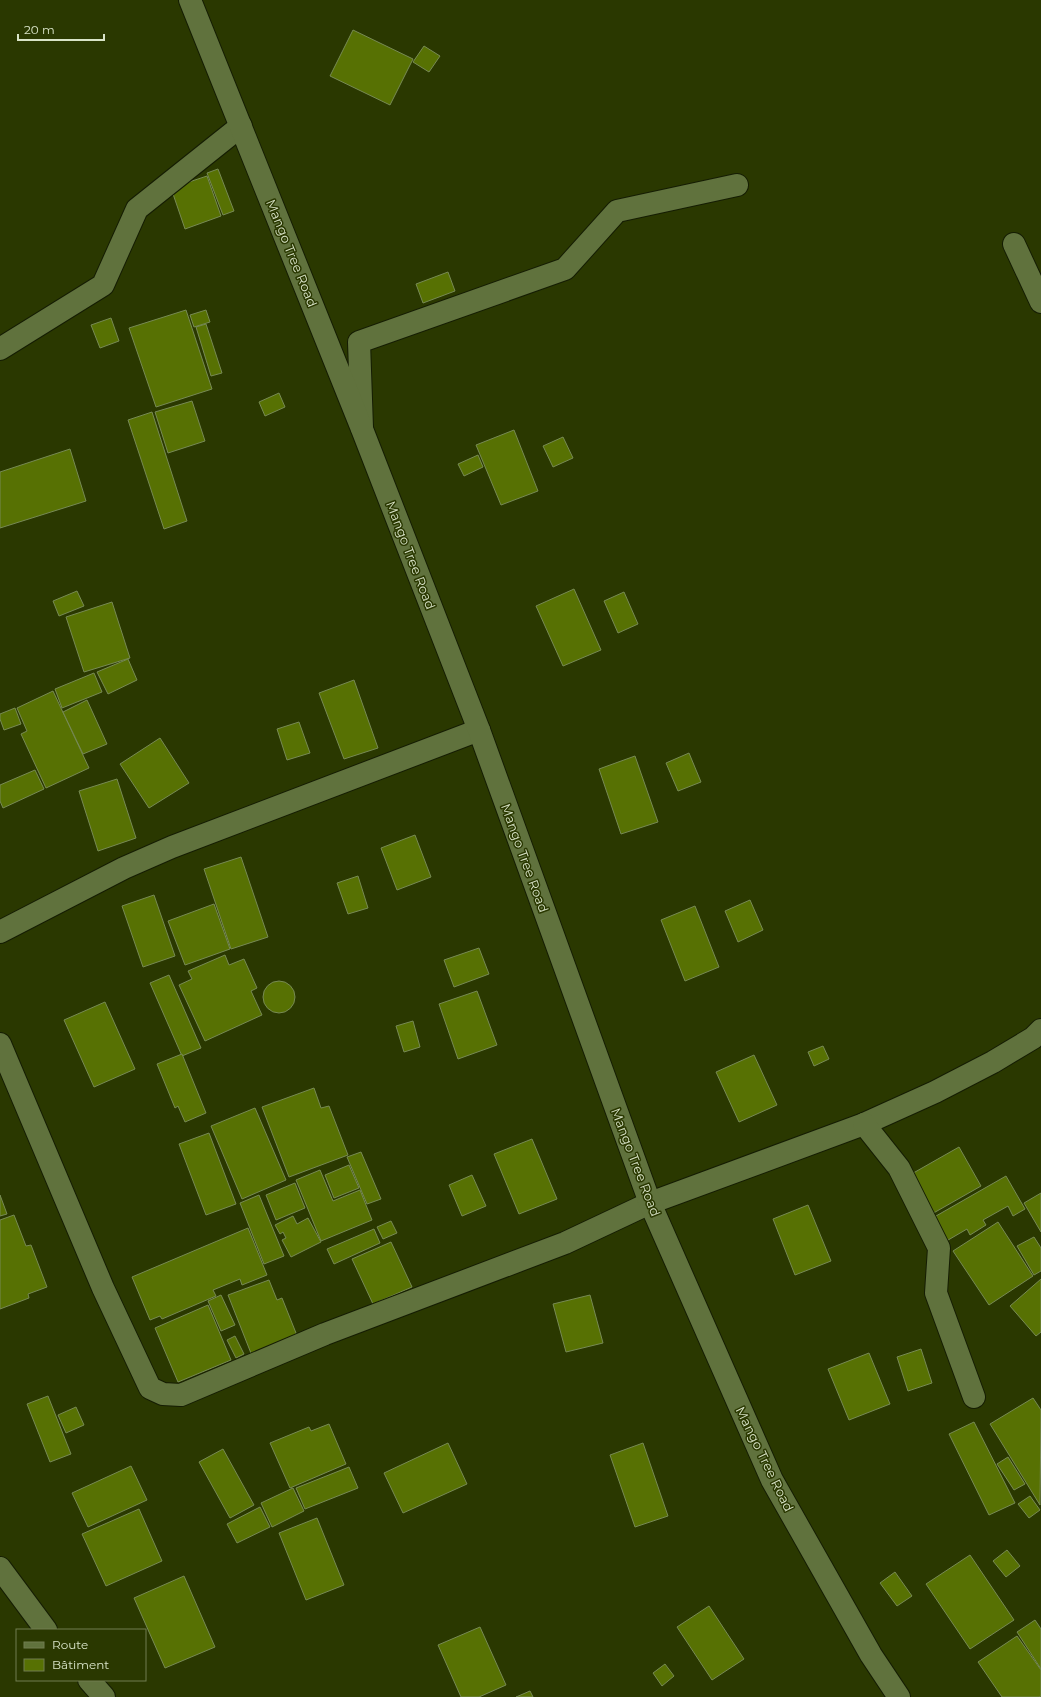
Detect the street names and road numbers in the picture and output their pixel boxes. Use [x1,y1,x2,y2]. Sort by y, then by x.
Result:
street label: Mango Tree Road [263,197,321,309]
street label: Mango Tree Road [383,499,439,611]
street label: Mango Tree Road [498,801,552,915]
street label: Mango Tree Road [608,1106,664,1218]
street label: Mango Tree Road [733,1404,797,1514]

